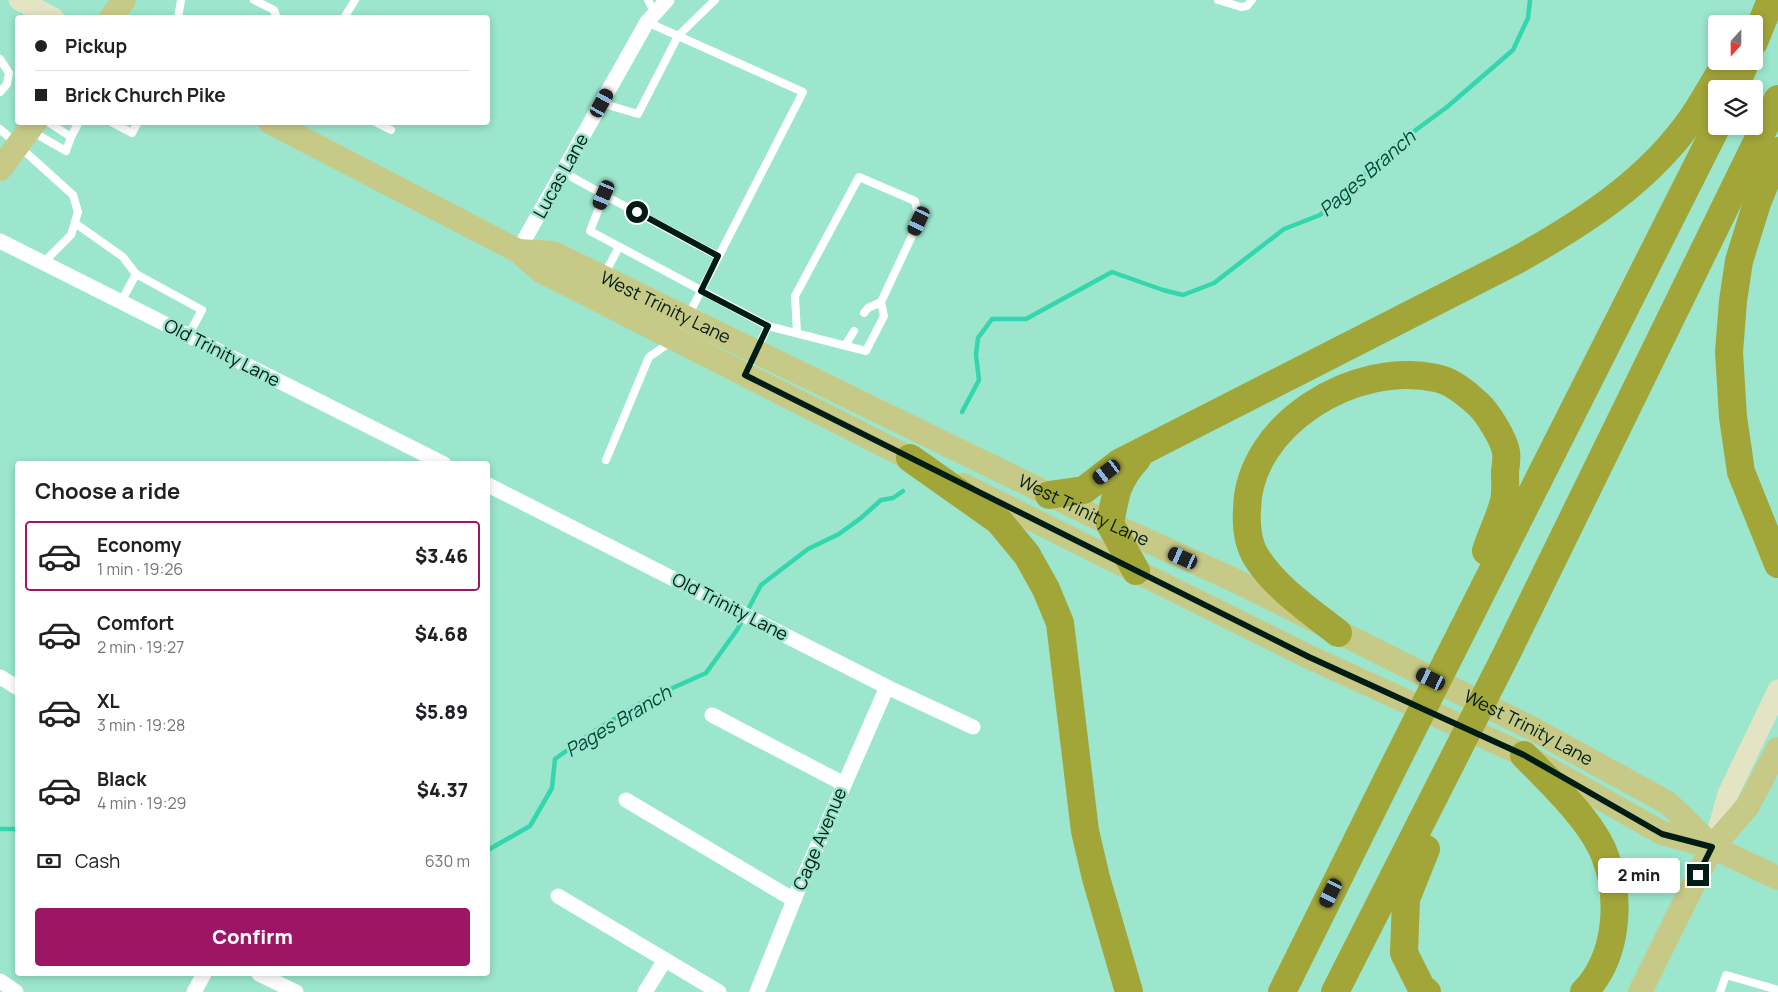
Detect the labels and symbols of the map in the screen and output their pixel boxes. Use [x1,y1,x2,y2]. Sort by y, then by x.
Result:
north arrow [1708,15,1762,70]
car [588,86,615,120]
water label: Pages Branch [1313,124,1421,222]
street label: Lucas Lane [527,129,593,222]
car [591,178,616,212]
route start [626,201,648,223]
car [905,204,932,238]
street label: West Trinity Lane [596,265,735,349]
street label: Old Trinity Lane [160,313,285,392]
car [1090,457,1123,487]
street label: West Trinity Lane [1015,468,1153,551]
car [1166,545,1199,571]
street label: Old Trinity Lane [668,567,793,646]
car [1414,666,1447,692]
water label: Pages Branch [560,679,676,763]
street label: West Trinity Lane [1460,684,1598,771]
street label: Cage Avenue [787,784,851,894]
callout: 2 min [1598,858,1680,892]
route end [1687,864,1709,886]
car [1317,876,1344,910]

